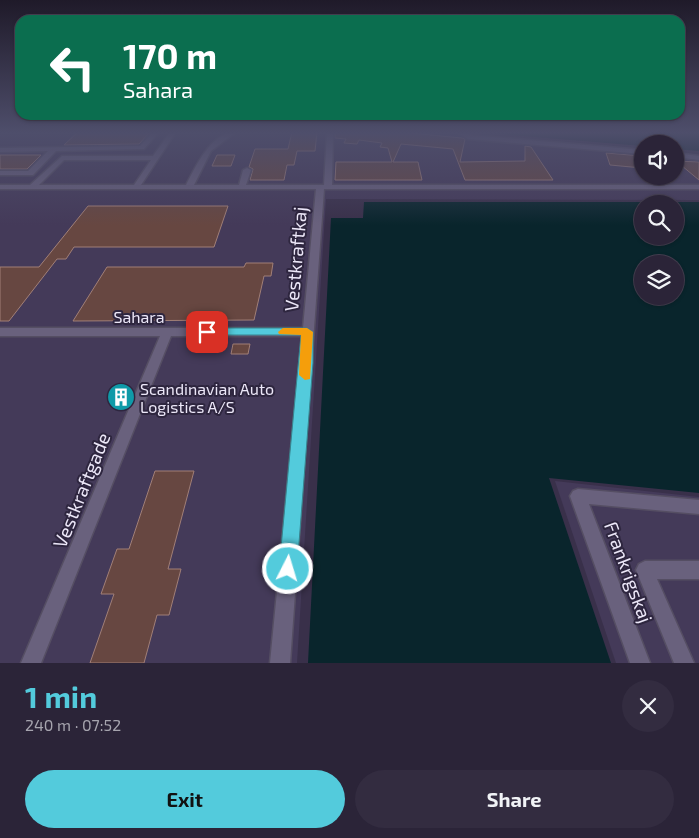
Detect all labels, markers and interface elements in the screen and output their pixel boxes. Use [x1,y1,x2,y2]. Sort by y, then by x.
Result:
text: 170 m [123,34,217,76]
icon: left [40,35,105,100]
text: Sahara [123,76,193,102]
map controls [634,135,684,305]
button: sound [634,135,684,185]
button: search [634,195,684,245]
street label: Vestkraftkaj [279,206,311,312]
button: layers [634,255,684,305]
street label: Sahara [113,307,165,326]
pin [186,311,228,353]
icon: arrive [193,318,221,346]
place label: Scandinavian Auto Logistics A/S [140,379,274,416]
building icon: Scandinavian Auto Logistics A/S [106,382,136,412]
street label: Vestkraftgade [47,429,115,551]
street label: Frankrigskaj [600,518,658,626]
position arrow [261,542,313,594]
text: 1 min [25,678,97,714]
button: close [622,680,674,732]
text: 240 m · 07:52 [25,715,121,734]
button: Exit [25,770,345,828]
button: Share [355,770,674,828]

